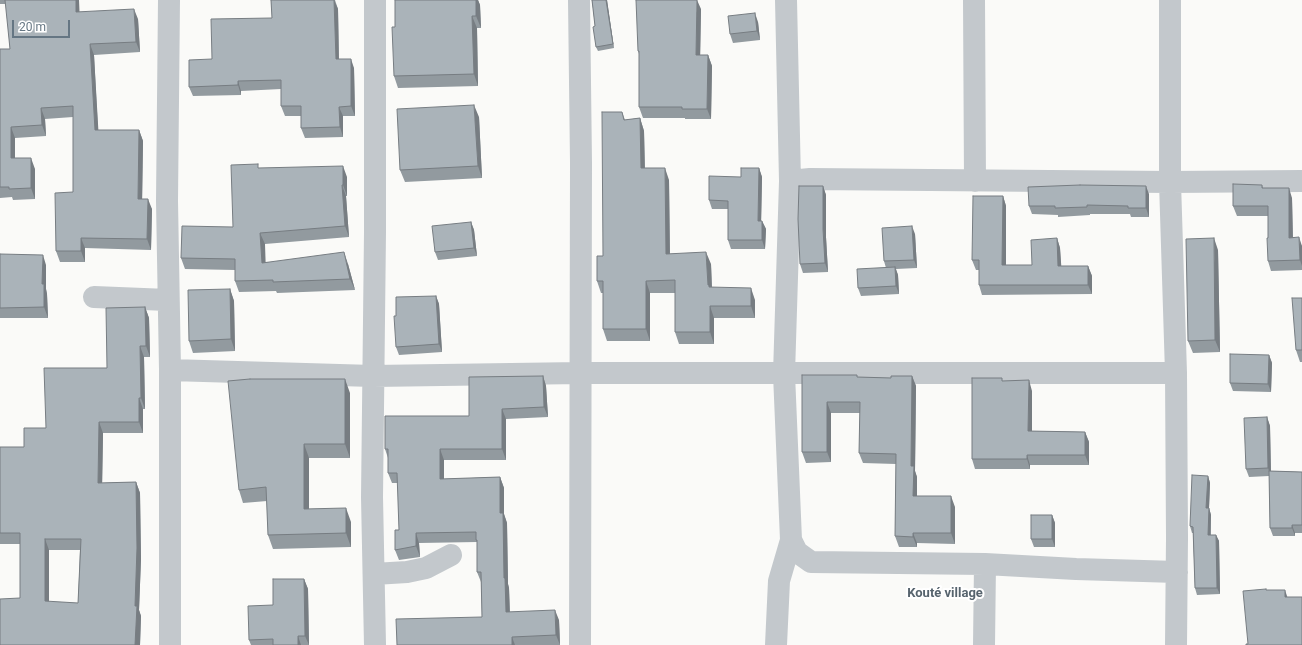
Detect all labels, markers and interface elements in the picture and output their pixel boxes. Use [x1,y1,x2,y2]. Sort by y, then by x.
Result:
scale bar [14,12,72,38]
text: 20 m [19,20,46,34]
district label: Kouté village [907,586,983,602]

